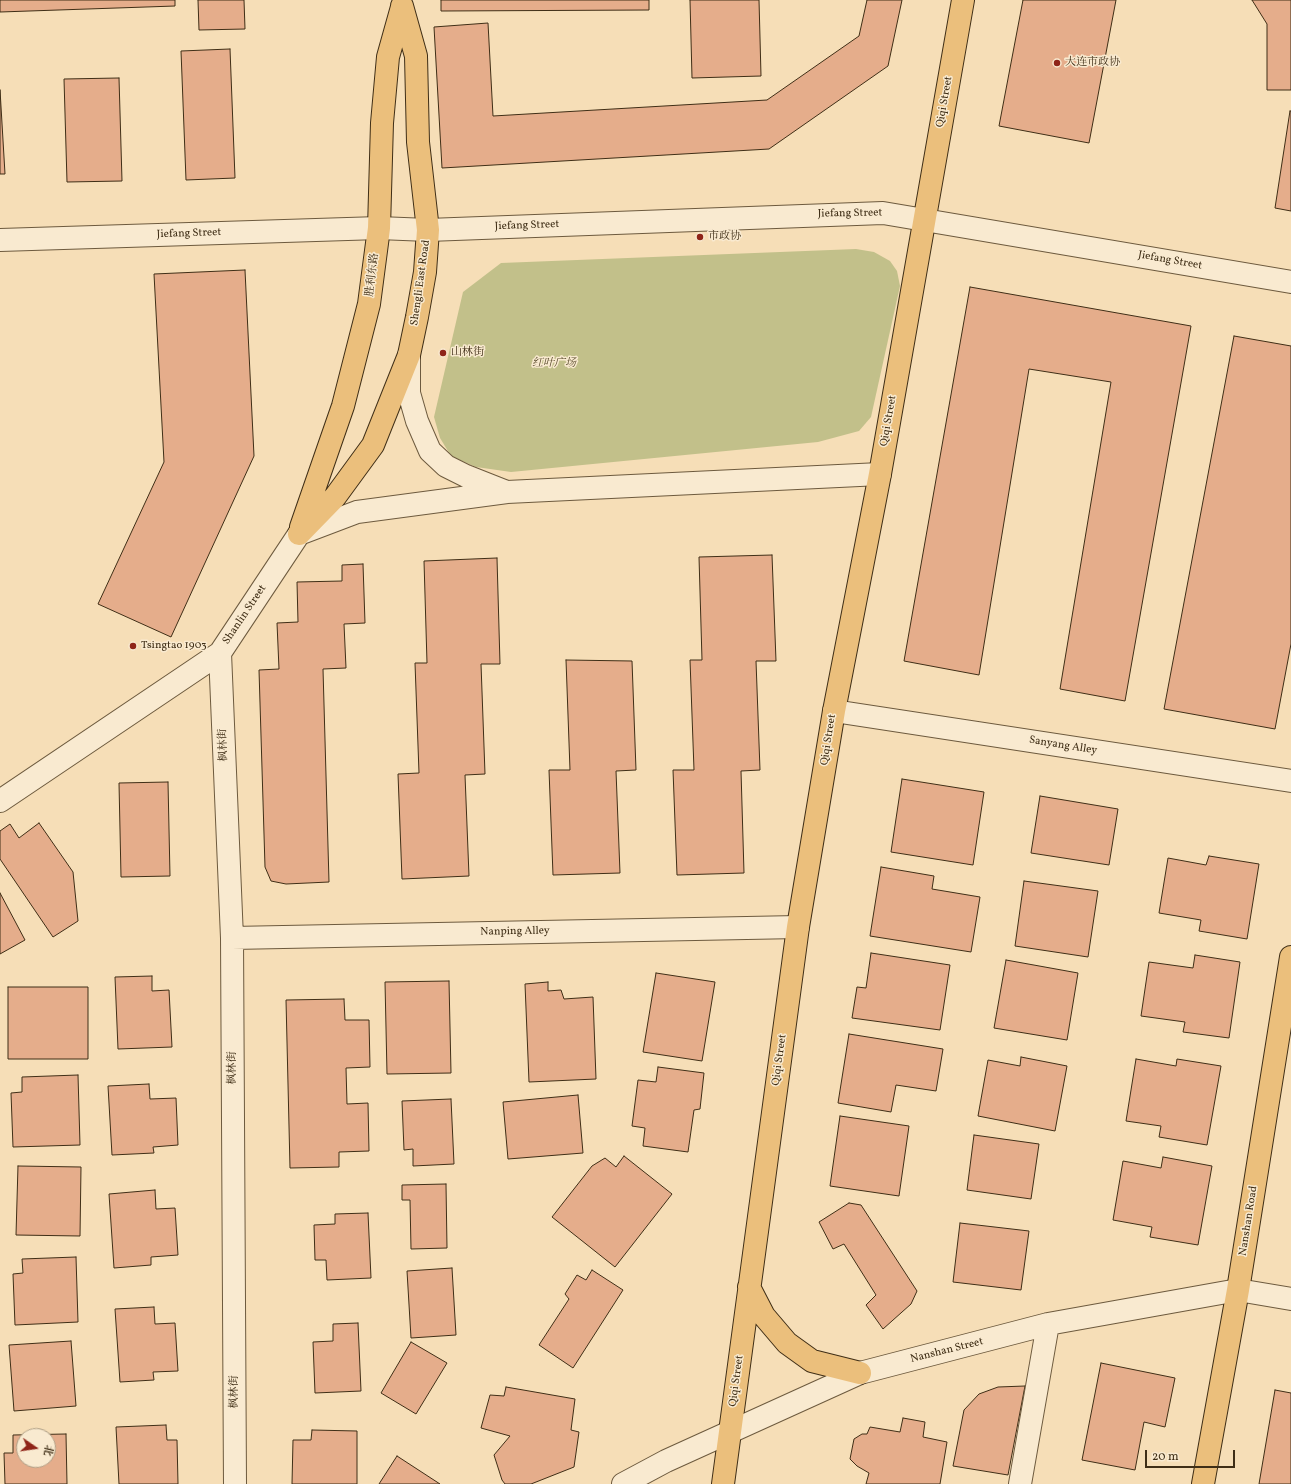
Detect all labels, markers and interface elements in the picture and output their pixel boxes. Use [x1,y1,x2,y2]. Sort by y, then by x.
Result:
place label: 大连市政协 [1065,56,1120,70]
marker: 大连市政协 [1052,58,1062,68]
street label: Qiqi Street [934,75,956,129]
street label: Jiefang Street [818,207,882,221]
street label: Jiefang Street [494,218,560,234]
street label: Jiefang Street [156,226,222,242]
place label: 市政协 [708,230,741,244]
marker: 市政协 [695,232,705,242]
street label: Shengli East Road [408,239,434,327]
street label: Jiefang Street [1137,249,1203,273]
street label: 胜利东路 [364,252,382,298]
place label: 山林街 [451,346,484,360]
marker: 山林街 [438,348,448,358]
park label: 红叶广场 [532,357,576,371]
street label: Qiqi Street [878,394,900,448]
street label: Shanlin Street [220,583,270,647]
place label: Tsingtao 1903 [141,639,207,653]
marker: Tsingtao 1903 [128,641,138,651]
street label: Qiqi Street [818,713,840,767]
street label: 枫林街 [217,728,231,762]
street label: Sanyang Alley [1028,734,1098,758]
street label: Nanping Alley [480,925,550,939]
street label: Qiqi Street [770,1033,790,1087]
street label: 枫林街 [226,1052,240,1084]
street label: Nanshan Road [1237,1185,1261,1257]
street label: Nanshan Street [909,1336,985,1366]
street label: Qiqi Street [727,1354,747,1408]
street label: 枫林街 [228,1376,242,1408]
north arrow [16,1428,56,1468]
scale bar [1147,1442,1237,1468]
text: 北 [39,1444,56,1458]
text: 20 m [1152,1449,1179,1465]

